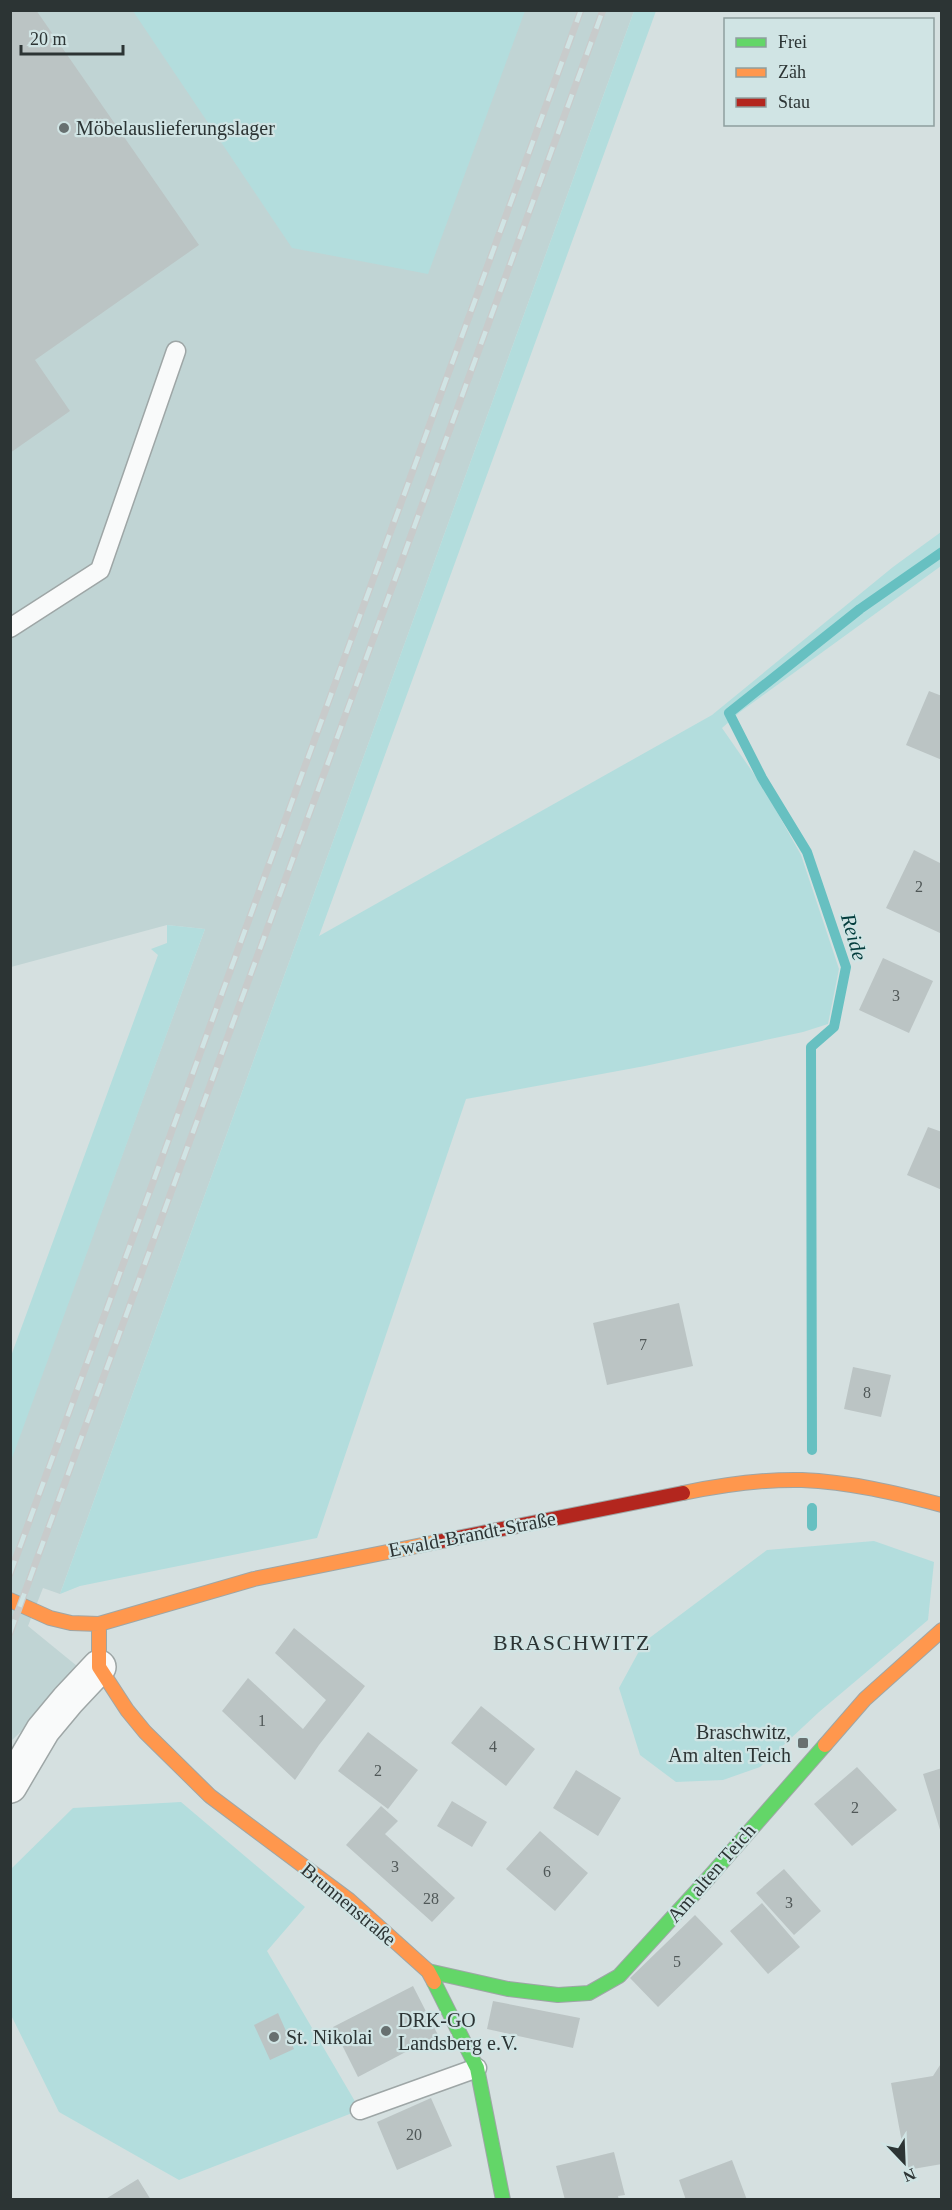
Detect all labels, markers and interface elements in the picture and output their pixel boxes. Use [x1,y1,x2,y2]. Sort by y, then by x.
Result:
scale bar [21,18,123,56]
legend [724,18,934,126]
text: 20 m [30,29,67,49]
text: Frei [778,32,807,52]
text: Zäh [778,62,806,82]
text: Stau [778,92,810,112]
place label: Möbelauslieferungslager [76,117,275,140]
marker: Möbelauslieferungslager [57,121,71,135]
house number: 2 [915,878,923,895]
water label: Reide [836,910,872,963]
house number: 3 [892,987,900,1004]
house number: 7 [639,1336,647,1353]
house number: 8 [863,1384,871,1401]
street label: Ewald-Brandt-Straße [386,1507,558,1561]
district label: BRASCHWITZ [493,1630,651,1655]
house number: 1 [258,1712,266,1729]
place label: Braschwitz, Am alten Teich [668,1721,791,1766]
marker: Braschwitz, Am alten Teich [796,1736,810,1750]
house number: 4 [489,1738,497,1755]
house number: 2 [374,1762,382,1779]
house number: 2 [851,1799,859,1816]
street label: Am alten Teich [662,1820,760,1926]
street label: Brunnenstraße [297,1858,401,1950]
house number: 3 [391,1858,399,1875]
house number: 6 [543,1863,551,1880]
house number: 28 [423,1890,439,1907]
house number: 3 [785,1894,793,1911]
house number: 5 [673,1953,681,1970]
place label: DRK-GO Landsberg e.V. [398,2009,518,2055]
marker: DRK-GO Landsberg e.V. [379,2024,393,2038]
place label: St. Nikolai [286,2026,373,2048]
marker: St. Nikolai [267,2030,281,2044]
house number: 20 [406,2126,422,2143]
north arrow [874,2132,934,2192]
text: N [901,2165,918,2186]

